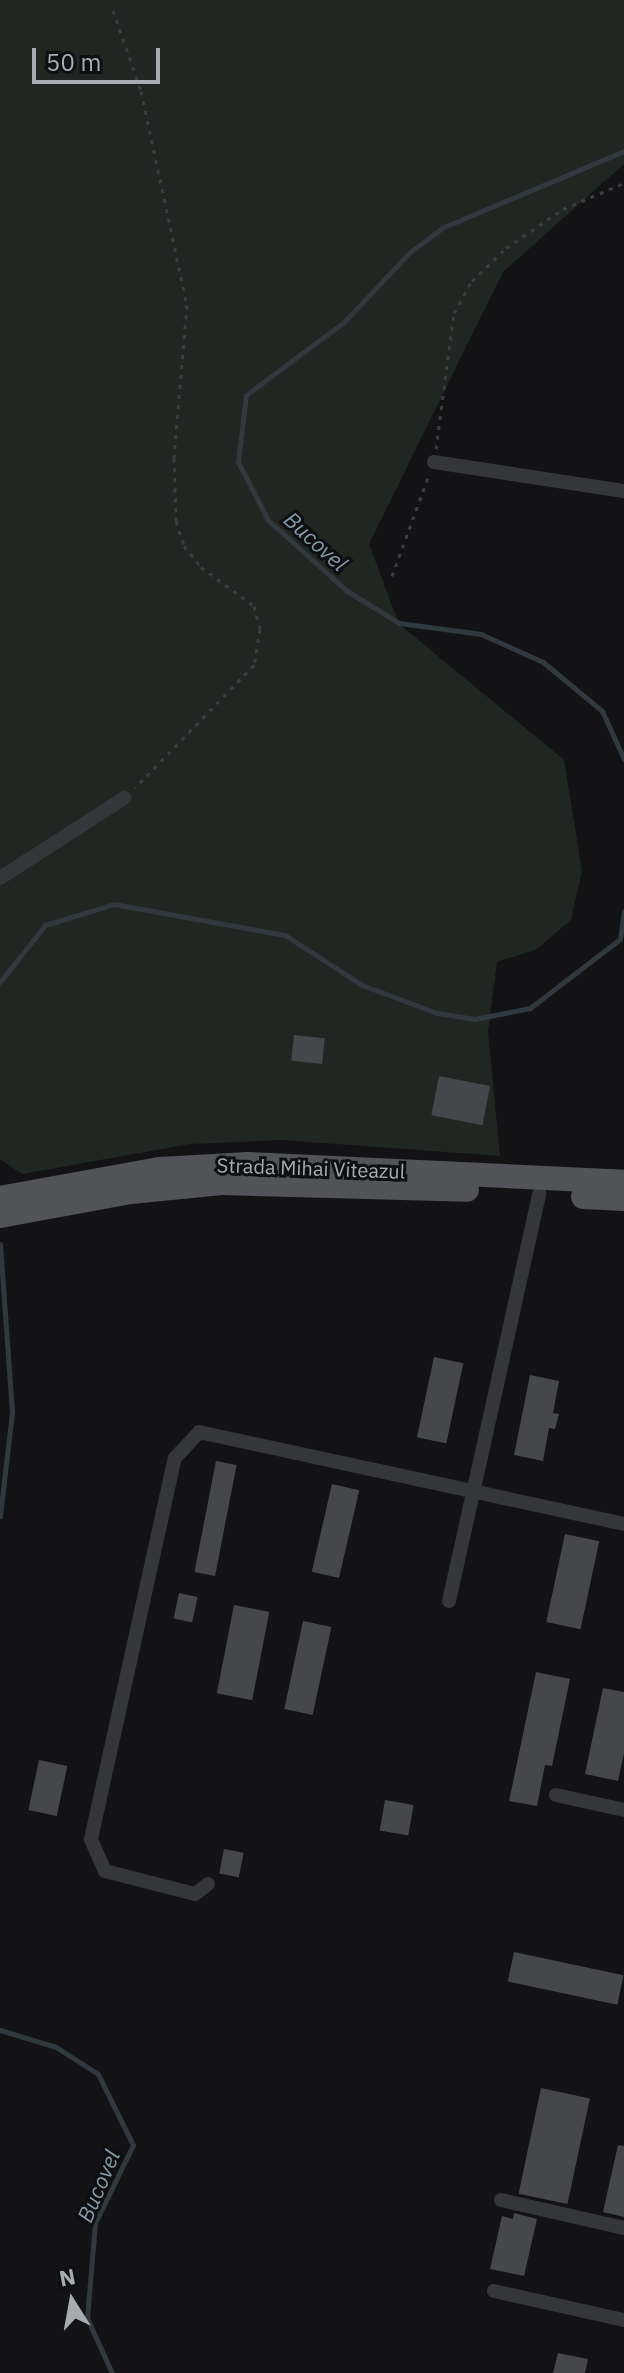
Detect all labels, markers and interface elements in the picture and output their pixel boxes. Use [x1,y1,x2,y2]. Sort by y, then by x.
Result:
scale bar [36,32,164,82]
text: 50 m [46,46,101,78]
water label: Bucovel [279,506,353,576]
street label: Strada Mihai Viteazul [216,1153,406,1183]
water label: Bucovel [71,2146,125,2226]
north arrow [32,2261,112,2341]
text: N [57,2261,78,2293]

